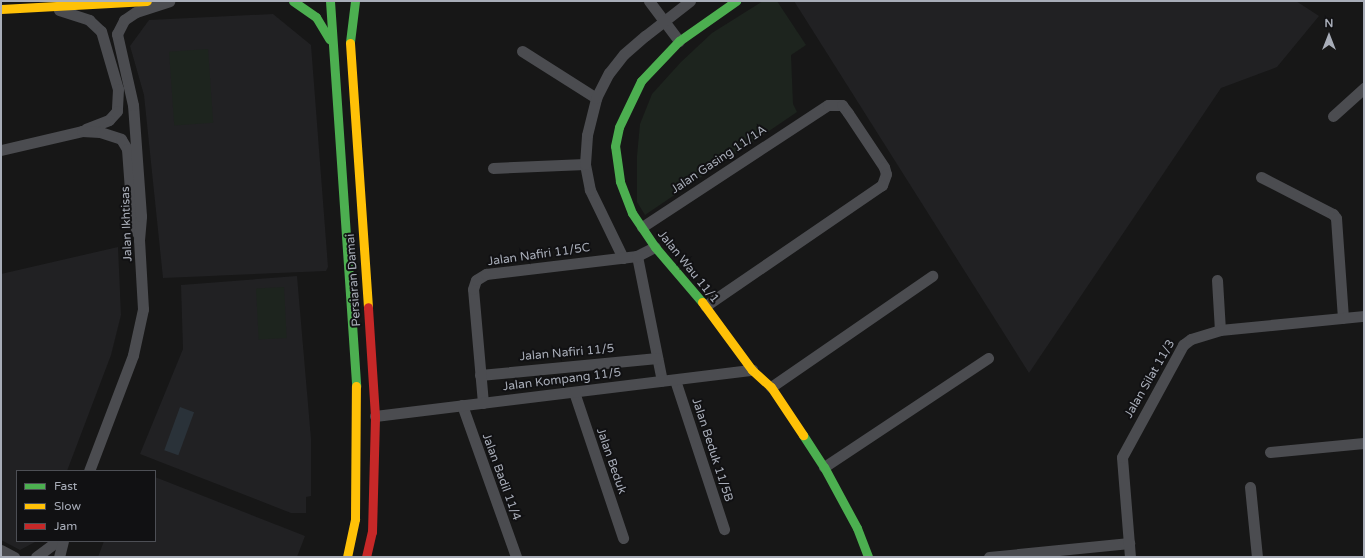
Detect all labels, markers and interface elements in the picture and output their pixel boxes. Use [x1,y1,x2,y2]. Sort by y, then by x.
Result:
north arrow [1309,16,1349,56]
text: N [1325,17,1333,30]
street label: Jalan Gasing 11/1A [669,123,769,197]
street label: Jalan Ikhtisas [118,186,136,262]
street label: Jalan Wau 11/1 [654,228,722,306]
street label: Persiaran Damai [344,233,364,327]
street label: Jalan Nafiri 11/5C [487,241,591,269]
street label: Jalan Silat 11/3 [1122,337,1178,421]
street label: Jalan Nafiri 11/5 [519,342,615,364]
street label: Jalan Kompang 11/5 [502,366,622,394]
street label: Jalan Beduk 11/5B [688,396,736,504]
street label: Jalan Beduk [593,426,629,496]
street label: Jalan Badil 11/4 [479,432,523,522]
legend [16,470,156,542]
text: Fast [54,479,77,493]
text: Slow [54,499,81,513]
text: Jam [54,519,77,533]

